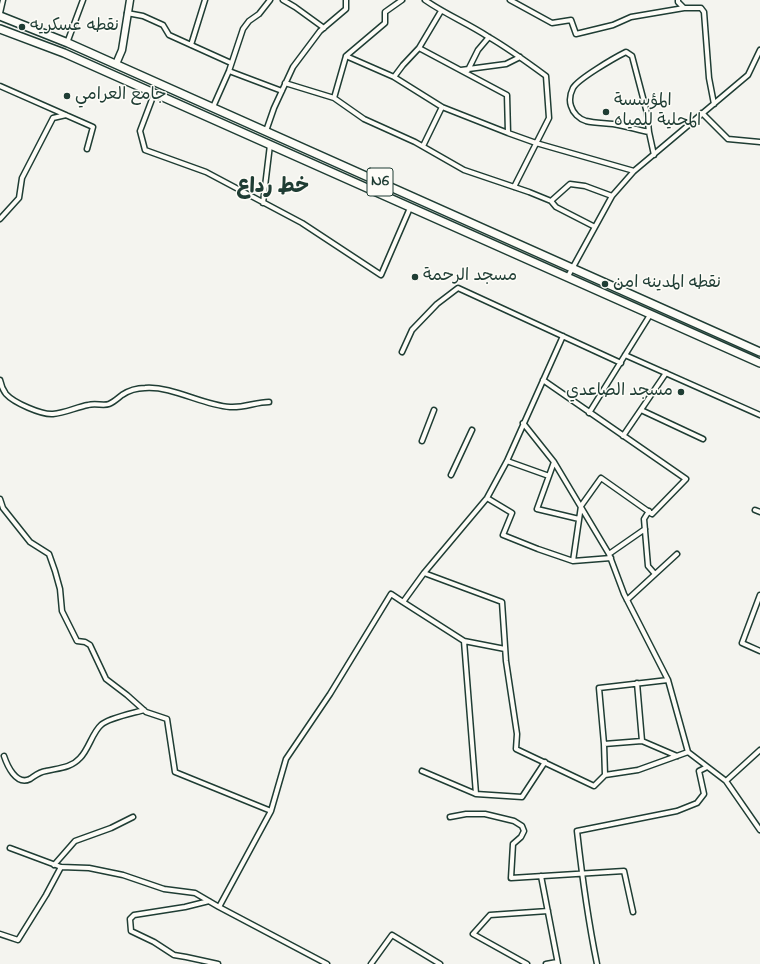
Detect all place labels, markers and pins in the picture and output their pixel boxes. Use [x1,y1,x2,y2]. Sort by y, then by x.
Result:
place label: نقطه عسكريه [30,17,119,37]
marker: نقطه عسكريه [17,22,27,32]
place label: جامع العرامي [75,86,167,106]
marker: جامع العرامي [62,91,72,101]
place label: المؤسسة المحلية للمياه [614,92,701,132]
marker: المؤسسة المحلية للمياه [601,107,611,117]
place label: مسجد الرحمة [423,267,517,287]
marker: مسجد الرحمة [410,272,420,282]
place label: نقطه المدينه امن [613,274,721,294]
marker: نقطه المدينه امن [600,279,610,289]
place label: مسجد الصاعدي [566,382,673,402]
marker: مسجد الصاعدي [676,387,686,397]

